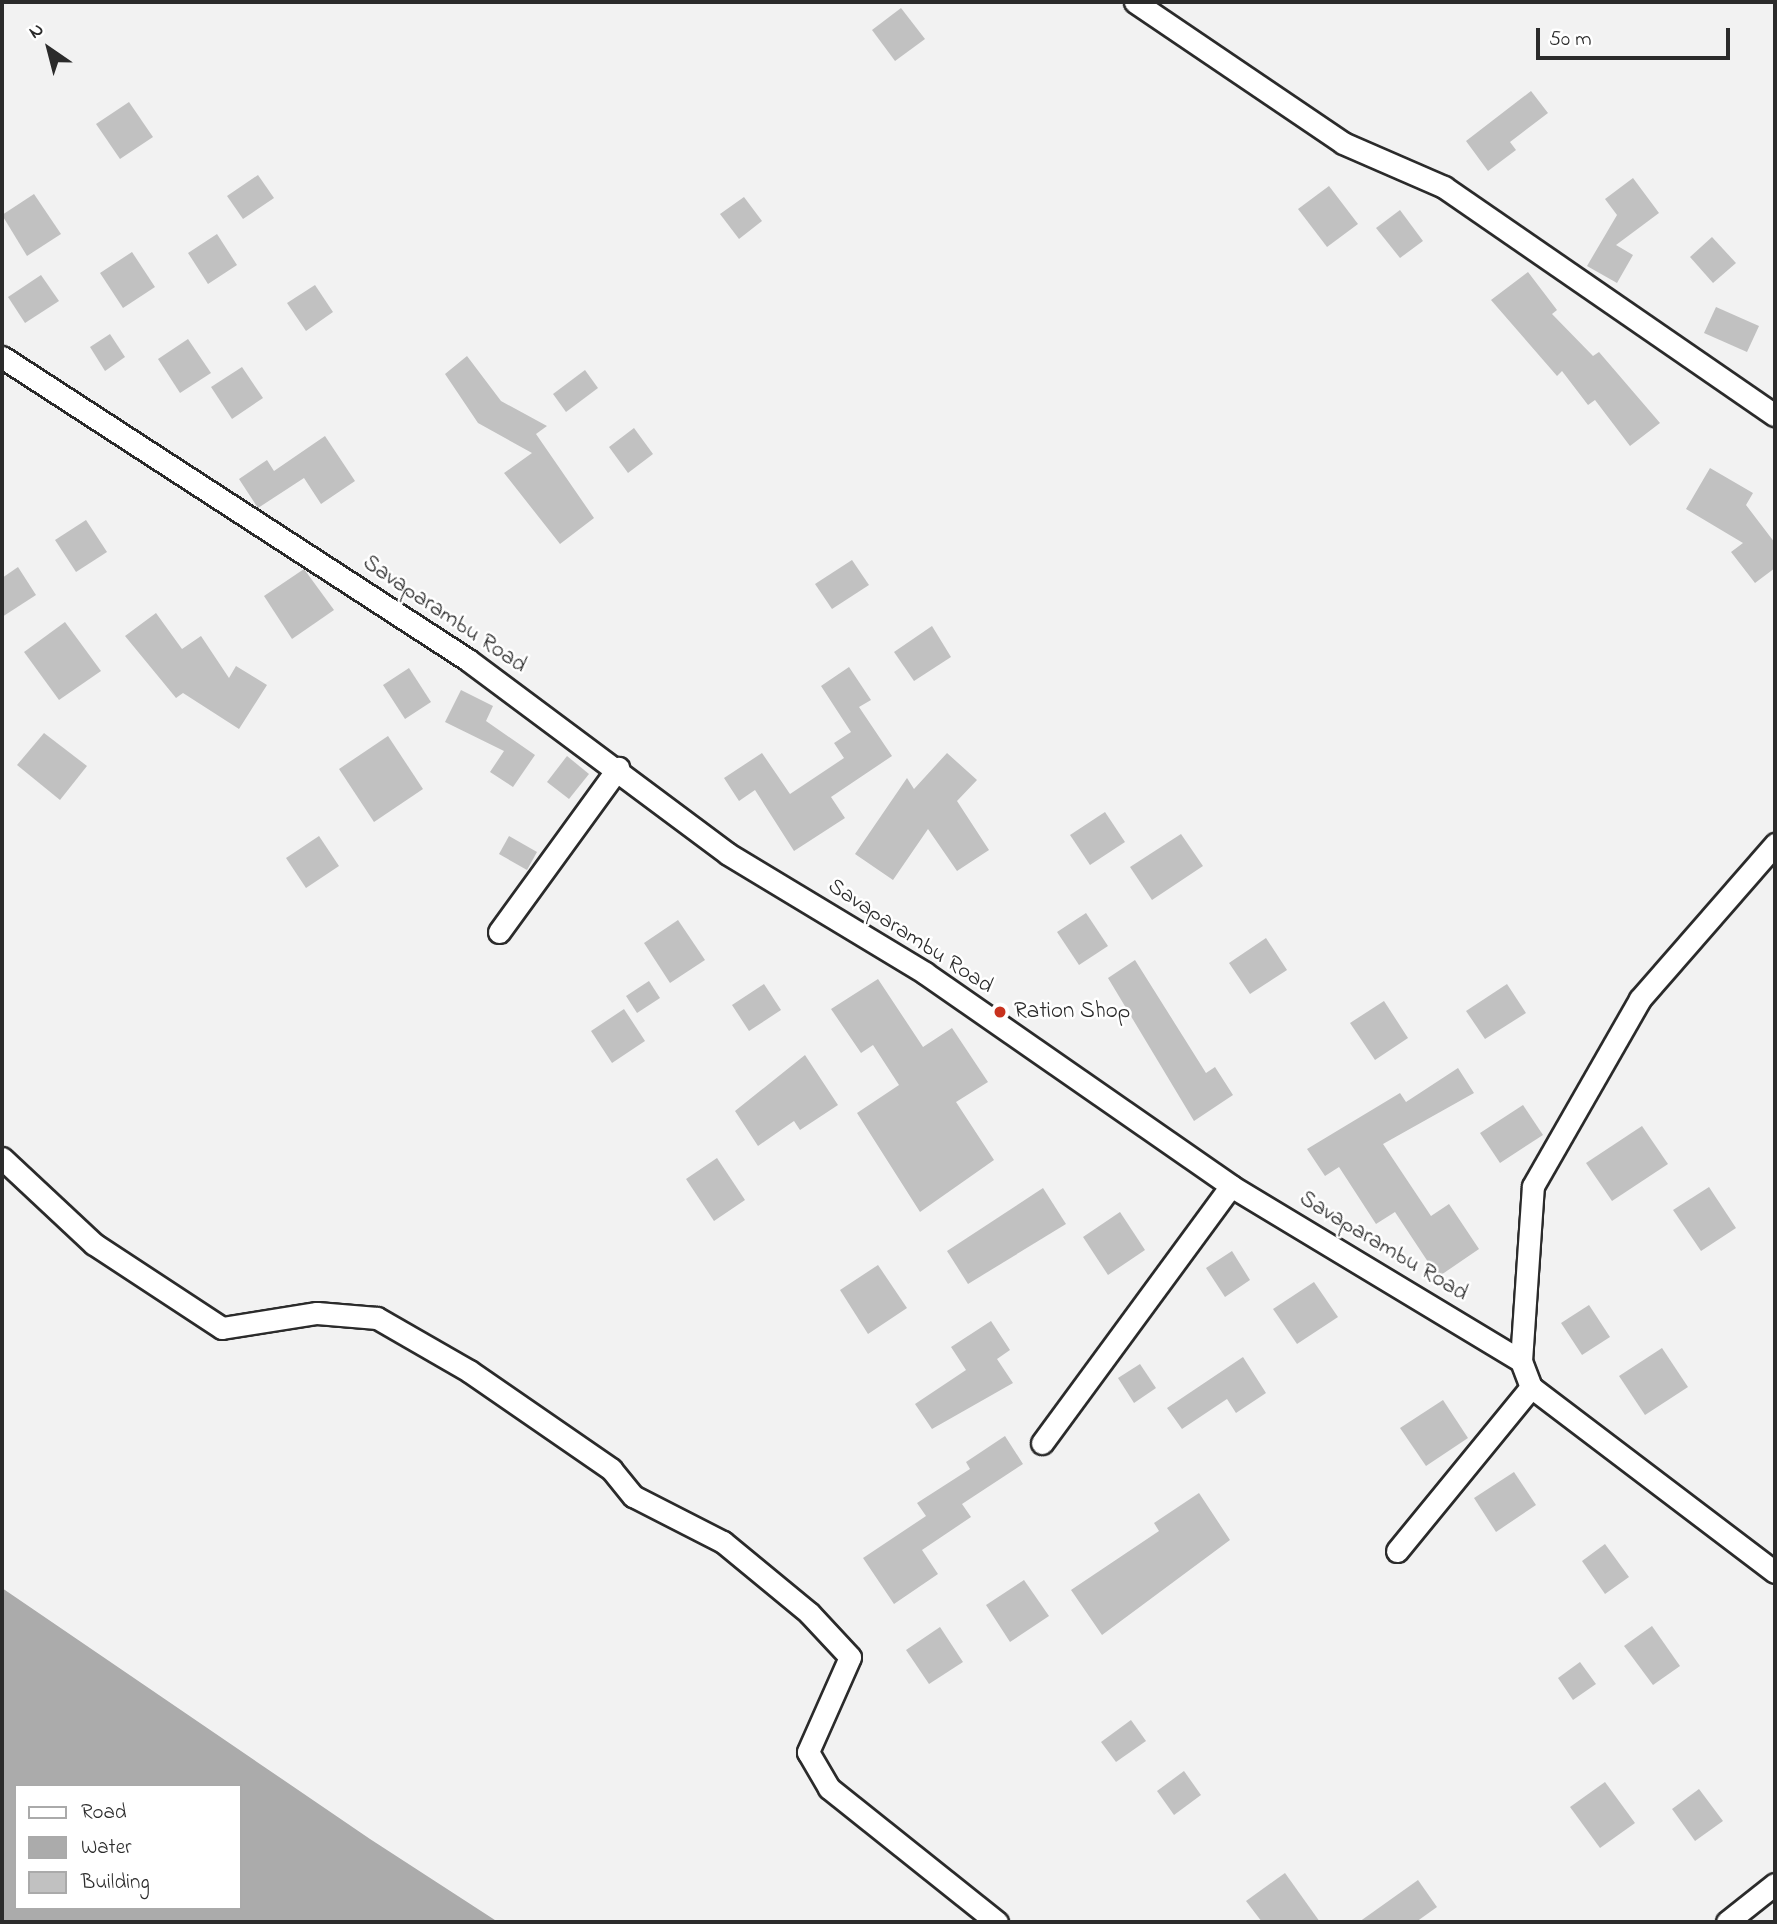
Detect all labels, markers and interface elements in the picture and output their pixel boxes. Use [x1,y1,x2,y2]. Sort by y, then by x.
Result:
north arrow [14,14,84,84]
scale bar [1539,14,1733,58]
text: N [24,17,50,46]
text: 50 m [1549,25,1592,55]
street label: Savaparambu Road [357,550,531,680]
street label: Savaparambu Road [822,873,998,1001]
place label: Ration Shop [1014,998,1130,1026]
marker: Ration Shop [992,1004,1008,1020]
street label: Savaparambu Road [1294,1186,1472,1308]
legend [14,1784,242,1910]
text: Road [81,1798,127,1828]
text: Water [81,1833,132,1863]
text: Building [81,1868,150,1898]

